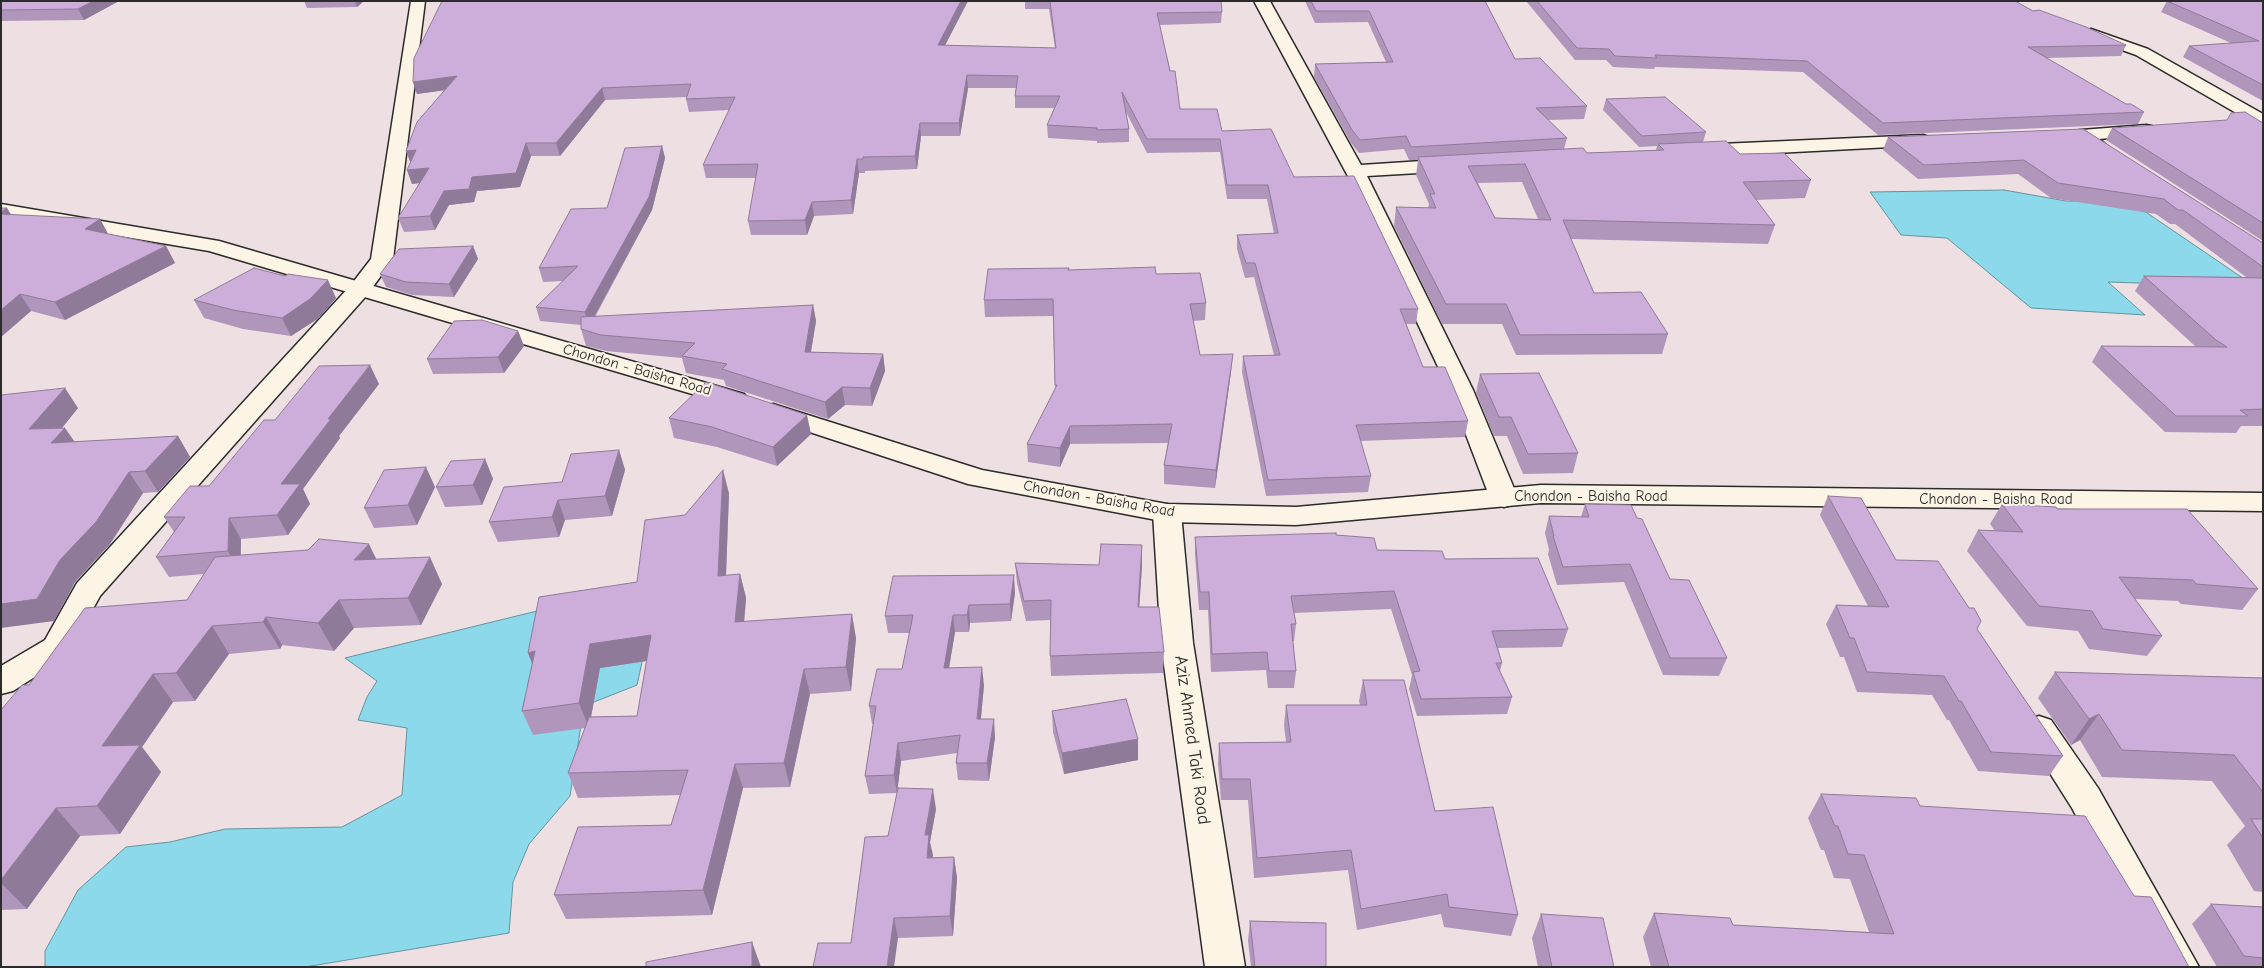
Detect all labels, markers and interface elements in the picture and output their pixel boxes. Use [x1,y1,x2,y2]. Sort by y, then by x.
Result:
street label: Chondon - Baisha Road [561,340,713,400]
street label: Chondon - Baisha Road [1022,477,1176,521]
street label: Chondon - Baisha Road [1514,488,1668,506]
street label: Chondon - Baisha Road [1919,491,2073,509]
street label: Aziz Ahmed Taki Road [1169,654,1215,826]

